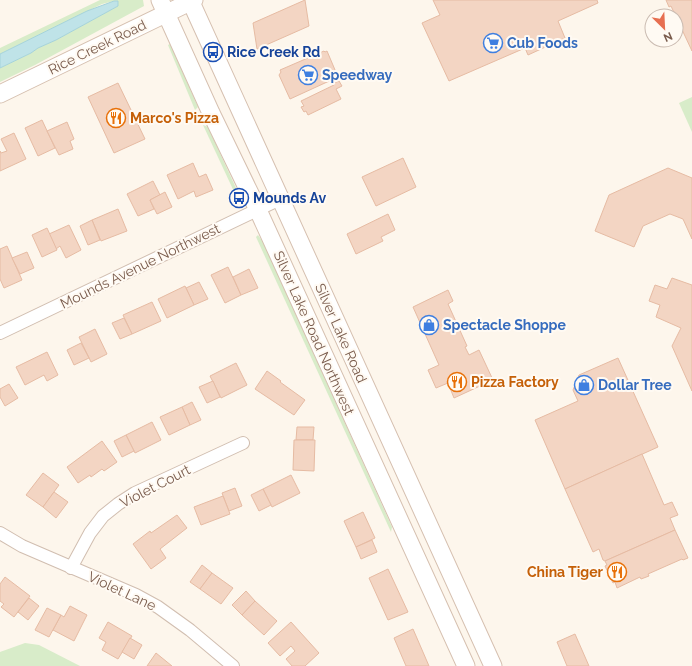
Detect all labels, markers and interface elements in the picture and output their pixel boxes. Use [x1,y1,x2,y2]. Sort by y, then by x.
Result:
north arrow [644,8,684,48]
street label: Rice Creek Road [45,16,149,78]
text: N [661,29,674,44]
supermarket icon: Cub Foods [482,32,504,54]
place label: Cub Foods [507,35,578,51]
bus stop icon: Rice Creek Rd [202,41,224,63]
place label: Rice Creek Rd [227,44,320,60]
supermarket icon: Speedway [297,64,319,86]
place label: Speedway [322,67,392,83]
restaurant icon: Marco's Pizza [105,107,127,129]
place label: Marco's Pizza [130,110,219,126]
bus stop icon: Mounds Av [228,187,250,209]
place label: Mounds Av [253,190,326,206]
street label: Mounds Avenue Northwest [58,220,223,312]
street label: Silver Lake Road Northwest [270,248,358,418]
street label: Silver Lake Road [312,281,370,385]
shop icon: Spectacle Shoppe [418,314,440,336]
place label: Spectacle Shoppe [443,317,566,333]
restaurant icon: Pizza Factory [446,371,468,393]
place label: Pizza Factory [471,374,559,390]
shop icon: Dollar Tree [573,374,595,396]
place label: Dollar Tree [598,377,672,393]
street label: Violet Court [117,461,193,511]
restaurant icon: China Tiger [606,561,628,583]
place label: China Tiger [527,564,604,580]
street label: Violet Lane [85,568,159,614]

